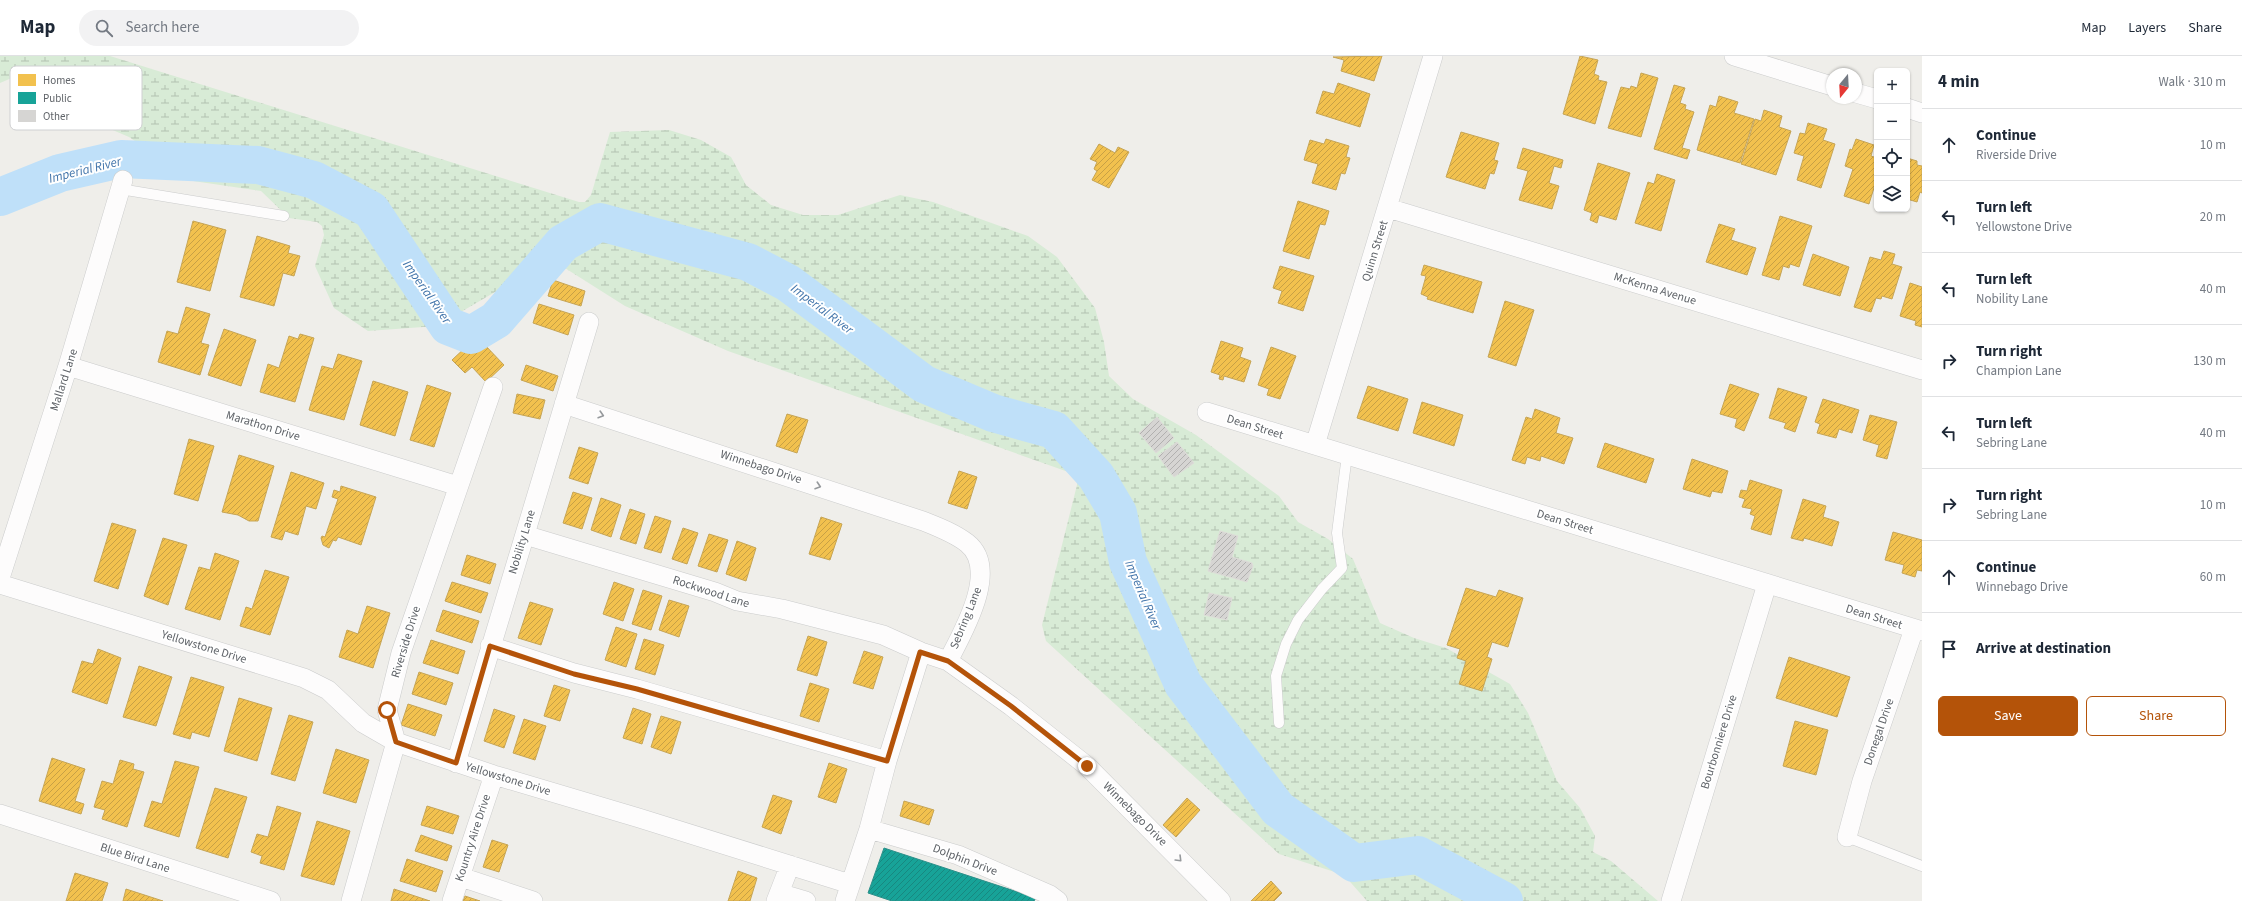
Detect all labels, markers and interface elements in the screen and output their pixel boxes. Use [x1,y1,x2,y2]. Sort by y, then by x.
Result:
search box [79,10,359,46]
text: Map [20,14,55,41]
icon: search [93,17,115,39]
text: Search here [125,17,199,38]
text: Map [2081,18,2106,38]
text: Layers [2128,18,2166,38]
text: Share [2188,18,2222,38]
legend [10,66,142,130]
north arrow [1826,68,1862,104]
map controls [1874,68,1910,212]
button: + [1874,68,1910,104]
text: 4 min [1938,70,1979,94]
text: Homes [43,73,76,88]
text: Walk · 310 m [2158,73,2226,91]
text: Public [43,91,72,106]
button: − [1874,104,1910,140]
text: Other [43,109,69,124]
text: Continue [1976,125,2036,146]
icon: ahead [1938,134,1960,156]
text: 10 m [2200,136,2226,154]
button: locate [1874,140,1910,176]
text: Riverside Drive [1976,146,2057,164]
water label: Imperial River [47,152,124,188]
button: layers [1874,176,1910,212]
text: Turn left [1976,197,2032,218]
icon: left [1938,206,1960,228]
text: 20 m [2200,208,2226,226]
street label: Quinn Street [1358,218,1392,284]
text: Yellowstone Drive [1976,218,2072,236]
water label: Imperial River [398,257,456,328]
street label: McKenna Avenue [1612,268,1698,310]
text: Turn left [1976,269,2032,290]
icon: left [1938,278,1960,300]
water label: Imperial River [787,280,857,339]
text: 40 m [2200,280,2226,298]
text: Nobility Lane [1976,290,2048,308]
text: Turn right [1976,341,2042,362]
street label: Mallard Lane [46,347,82,413]
icon: right [1938,350,1960,372]
text: 130 m [2193,352,2226,370]
text: Champion Lane [1976,362,2061,380]
street label: Marathon Drive [224,407,302,445]
one-way arrow [597,410,604,419]
street label: Dean Street [1225,410,1285,444]
text: Turn left [1976,413,2032,434]
icon: left [1938,422,1960,444]
text: 40 m [2200,424,2226,442]
text: Sebring Lane [1976,434,2047,452]
street label: Winnebago Drive [718,446,804,488]
one-way arrow [814,481,821,490]
text: Turn right [1976,485,2042,506]
icon: right [1938,494,1960,516]
text: 10 m [2200,496,2226,514]
street label: Dean Street [1535,505,1595,539]
text: Sebring Lane [1976,506,2047,524]
street label: Nobility Lane [504,508,540,576]
water label: Imperial River [1120,557,1166,633]
text: Continue [1976,557,2036,578]
icon: ahead [1938,566,1960,588]
text: 60 m [2200,568,2226,586]
street label: Rockwood Lane [670,572,752,612]
text: Winnebago Drive [1976,578,2068,596]
street label: Sebring Lane [946,584,986,652]
street label: Dean Street [1844,600,1904,634]
street label: Riverside Drive [387,604,425,680]
street label: Yellowstone Drive [158,626,249,668]
icon: arrive [1938,638,1960,660]
text: Arrive at destination [1976,638,2111,659]
street label: Bourbonniere Drive [1697,693,1741,791]
street label: Donegal Drive [1860,696,1898,768]
button: Save [1938,696,2078,736]
button: Share [2086,696,2226,736]
route start [378,701,396,719]
route end [1078,757,1096,775]
street label: Yellowstone Drive [462,758,553,800]
street label: Winnebago Drive [1099,778,1171,850]
street label: Kountry Aire Drive [451,792,495,884]
street label: Blue Bird Lane [98,839,172,877]
street label: Dolphin Drive [930,840,1000,880]
one-way arrow [1174,854,1182,862]

